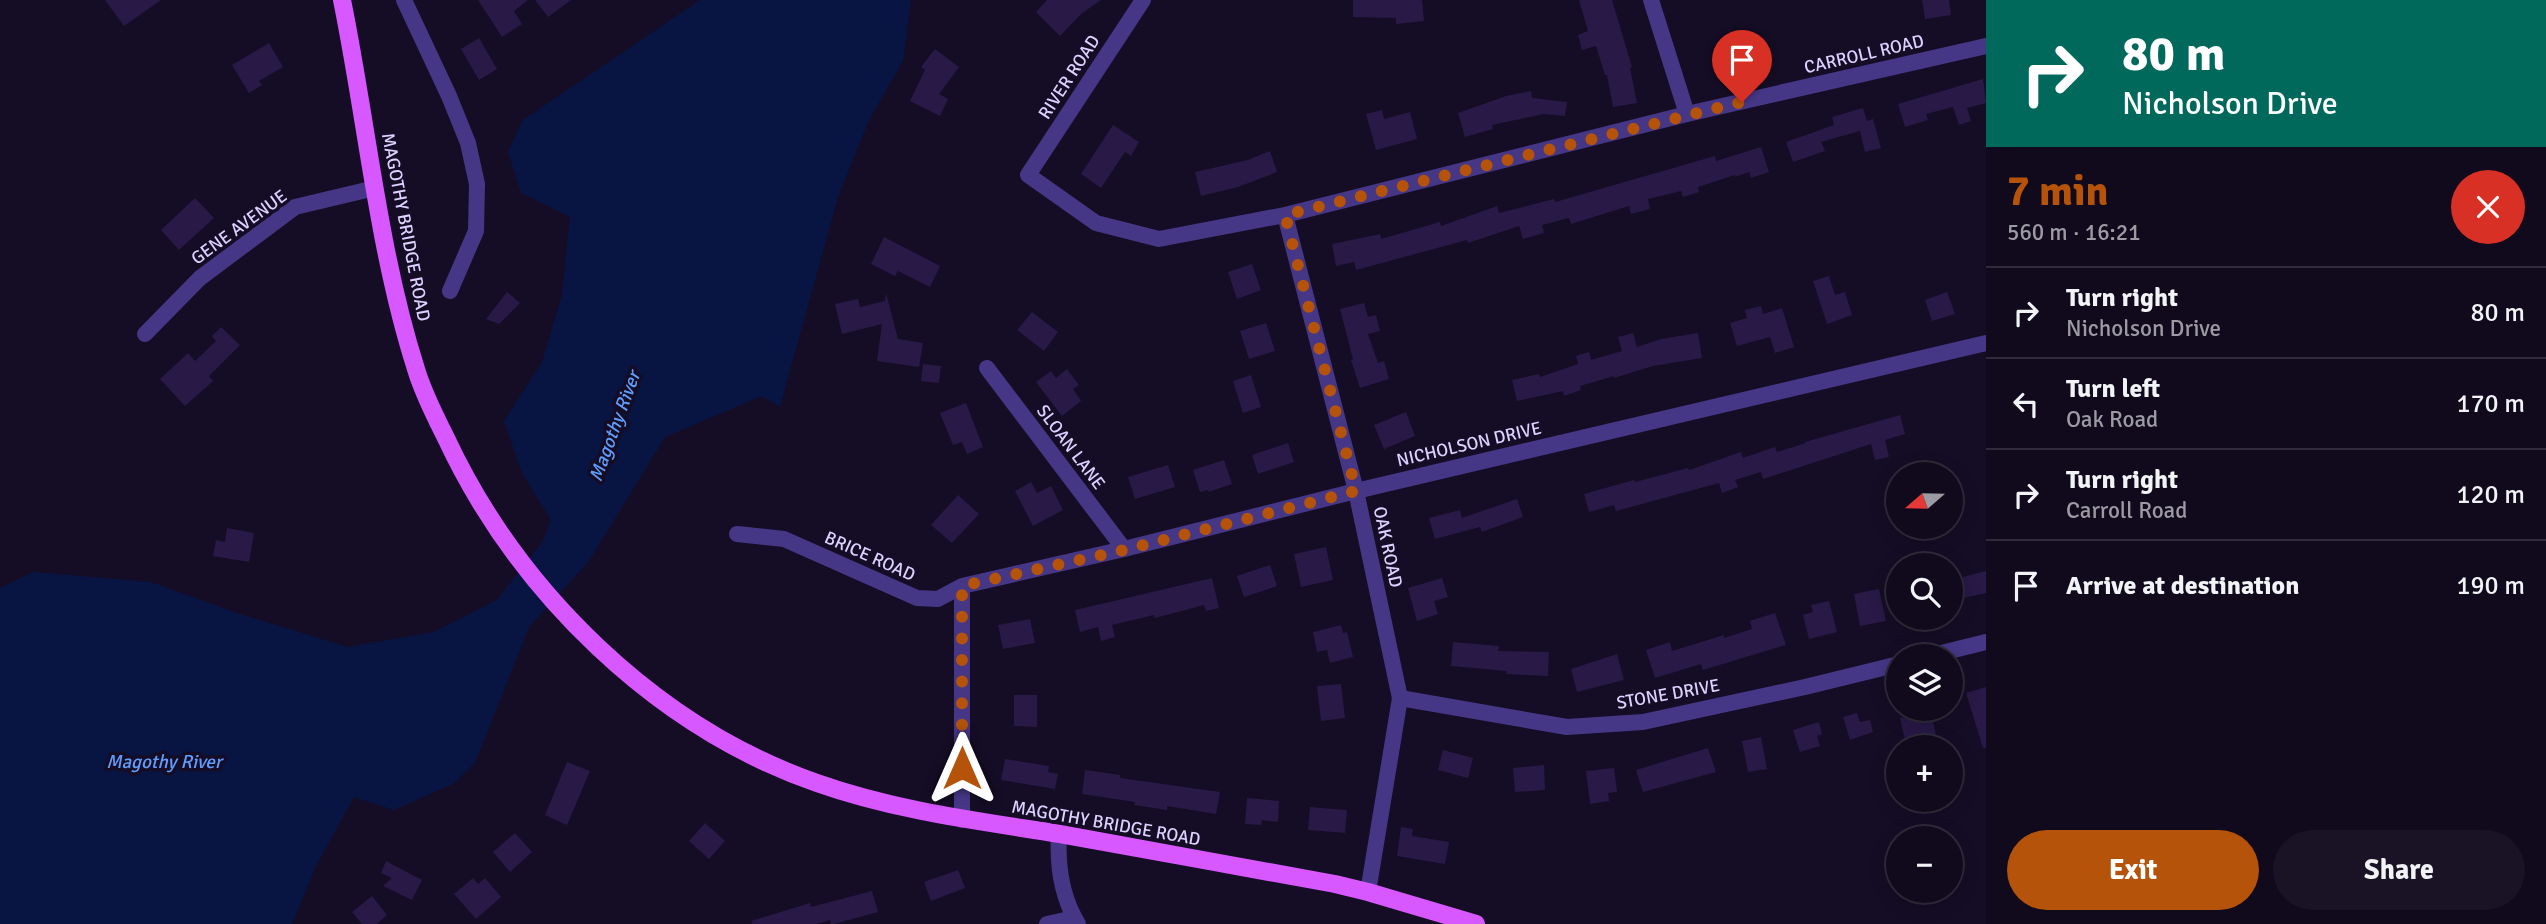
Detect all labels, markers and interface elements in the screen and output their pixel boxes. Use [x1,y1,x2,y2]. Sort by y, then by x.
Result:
text: 80 m [2122,24,2225,84]
icon: right [2007,28,2098,119]
pin [1712,30,1772,102]
street label: CARROLL ROAD [1802,30,1926,78]
street label: RIVER ROAD [1034,31,1104,123]
icon: arrive [1723,41,1761,79]
text: Nicholson Drive [2122,84,2338,123]
street label: MAGOTHY BRIDGE ROAD [377,131,435,323]
text: 7 min [2007,166,2108,217]
button: close [2451,170,2525,244]
street label: GENE AVENUE [187,185,291,269]
text: 560 m · 16:21 [2007,218,2141,247]
text: Turn right [2066,282,2178,314]
icon: right [2007,294,2045,332]
text: 80 m [2470,297,2525,329]
text: Nicholson Drive [2066,314,2221,343]
water label: Magothy River [584,365,647,485]
text: Turn left [2066,373,2160,405]
icon: left [2007,385,2045,423]
text: 170 m [2456,388,2525,420]
street label: SLOAN LANE [1032,400,1110,494]
text: Oak Road [2066,405,2158,434]
street label: NICHOLSON DRIVE [1394,417,1544,471]
north arrow [1886,462,1964,539]
map controls [1886,462,1963,903]
text: Turn right [2066,464,2178,496]
icon: right [2007,476,2045,514]
text: 120 m [2456,479,2525,511]
text: Carroll Road [2066,496,2187,525]
street label: OAK ROAD [1369,505,1407,589]
street label: BRICE ROAD [821,526,919,586]
button: search [1886,553,1963,630]
icon: arrive [2007,567,2045,605]
text: Arrive at destination [2066,570,2299,602]
text: 190 m [2456,570,2525,602]
button: layers [1886,644,1963,721]
street label: STONE DRIVE [1615,674,1721,714]
position arrow [925,731,999,805]
button: + [1886,735,1963,812]
water label: Magothy River [106,750,225,774]
street label: MAGOTHY BRIDGE ROAD [1010,796,1202,850]
button: − [1886,826,1963,903]
button: Exit [2007,830,2259,910]
button: Share [2273,830,2525,910]

